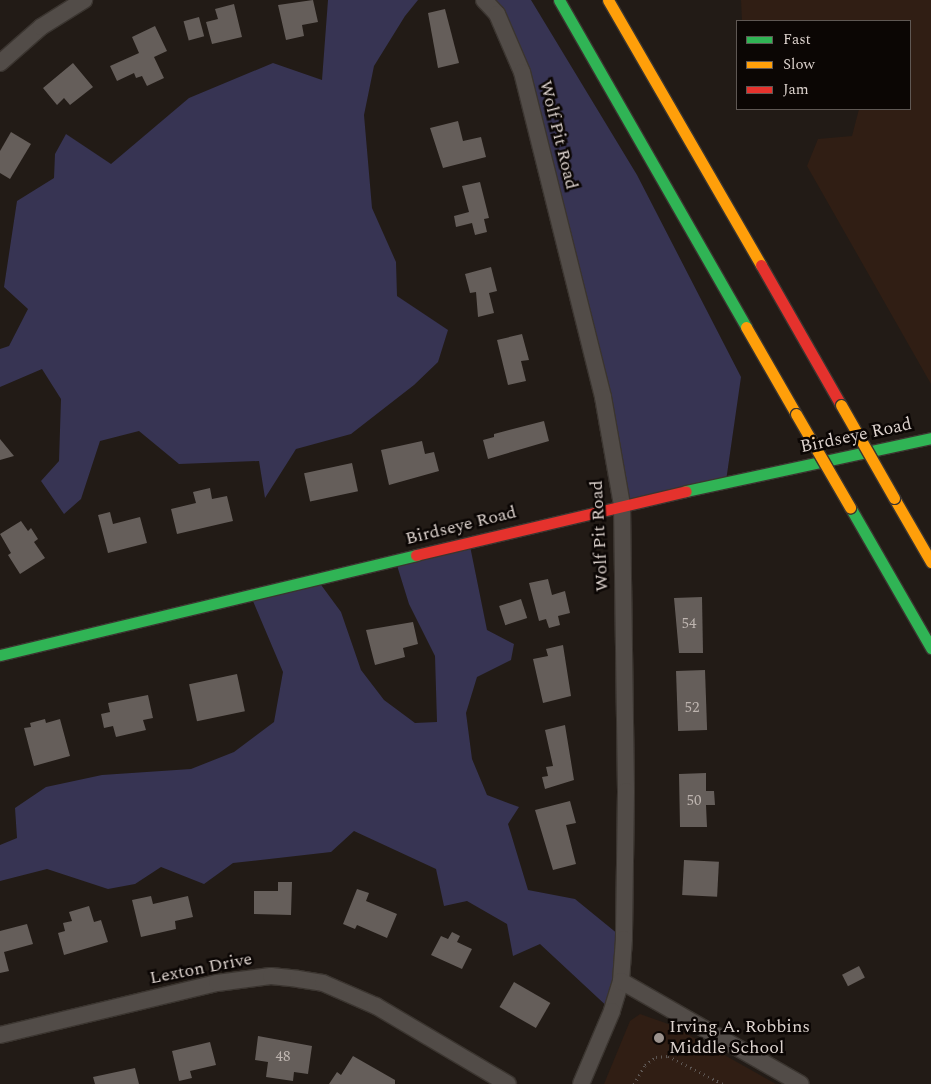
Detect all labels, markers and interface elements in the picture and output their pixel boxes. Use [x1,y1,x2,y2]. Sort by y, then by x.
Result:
legend [736,20,911,110]
text: Fast [783,28,811,51]
text: Slow [783,53,815,76]
street label: Wolf Pit Road [534,78,582,192]
text: Jam [783,78,809,101]
street label: Birdseye Road [798,414,914,458]
street label: Wolf Pit Road [586,480,614,592]
street label: Birdseye Road [403,502,519,550]
house number: 54 [682,615,696,633]
house number: 52 [685,699,699,717]
house number: 50 [687,792,701,810]
street label: Lexton Drive [148,948,254,990]
place label: Irving A. Robbins Middle School [669,1017,810,1060]
marker: Irving A. Robbins Middle School [653,1032,665,1044]
house number: 48 [276,1048,290,1066]

